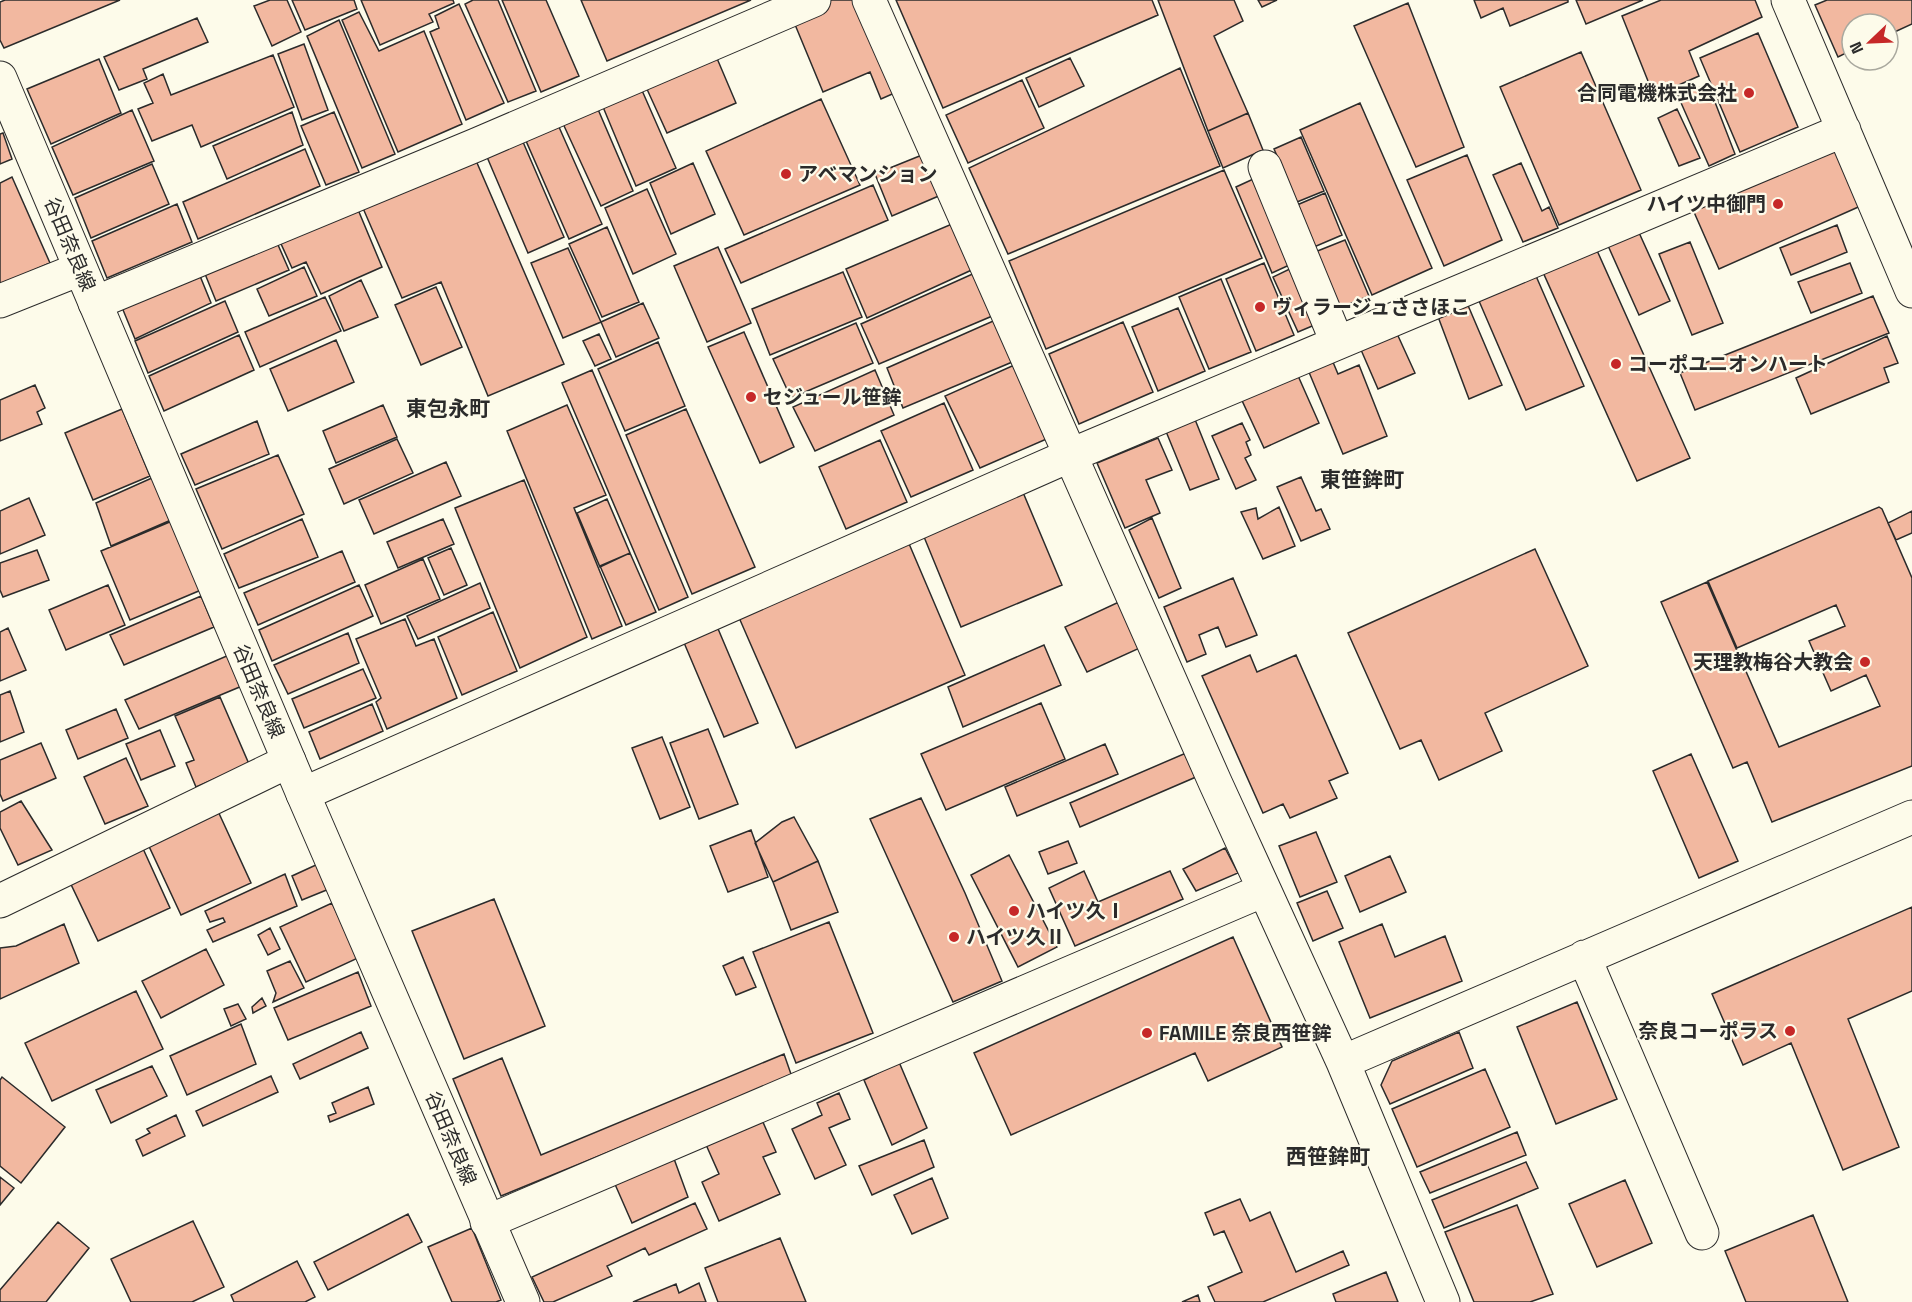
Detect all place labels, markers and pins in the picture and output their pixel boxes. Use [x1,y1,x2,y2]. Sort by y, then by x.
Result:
place label: 合同電機株式会社 [1577,80,1737,106]
marker: 合同電機株式会社 [1742,86,1756,100]
place label: アベマンション [798,161,938,187]
marker: アベマンション [779,167,793,181]
place label: ハイツ中御門 [1646,191,1766,217]
marker: ハイツ中御門 [1771,197,1785,211]
place label: ヴィラージュささほこ [1272,294,1470,320]
marker: ヴィラージュささほこ [1253,300,1267,314]
place label: コーポユニオンハート [1628,351,1828,377]
marker: コーポユニオンハート [1609,357,1623,371]
place label: セジュール笹鉾 [763,384,902,410]
marker: セジュール笹鉾 [744,390,758,404]
place label: 天理教梅谷大教会 [1693,649,1853,675]
marker: 天理教梅谷大教会 [1858,655,1872,669]
place label: ハイツ久Ⅰ [1026,898,1126,924]
marker: ハイツ久Ⅰ [1007,904,1021,918]
place label: ハイツ久Ⅱ [966,924,1066,950]
marker: ハイツ久Ⅱ [947,930,961,944]
place label: 奈良コーポラス [1638,1018,1778,1044]
place label: FAMILE 奈良西笹鉾 [1159,1020,1331,1046]
marker: 奈良コーポラス [1783,1024,1797,1038]
marker: FAMILE 奈良西笹鉾 [1140,1026,1154,1040]

